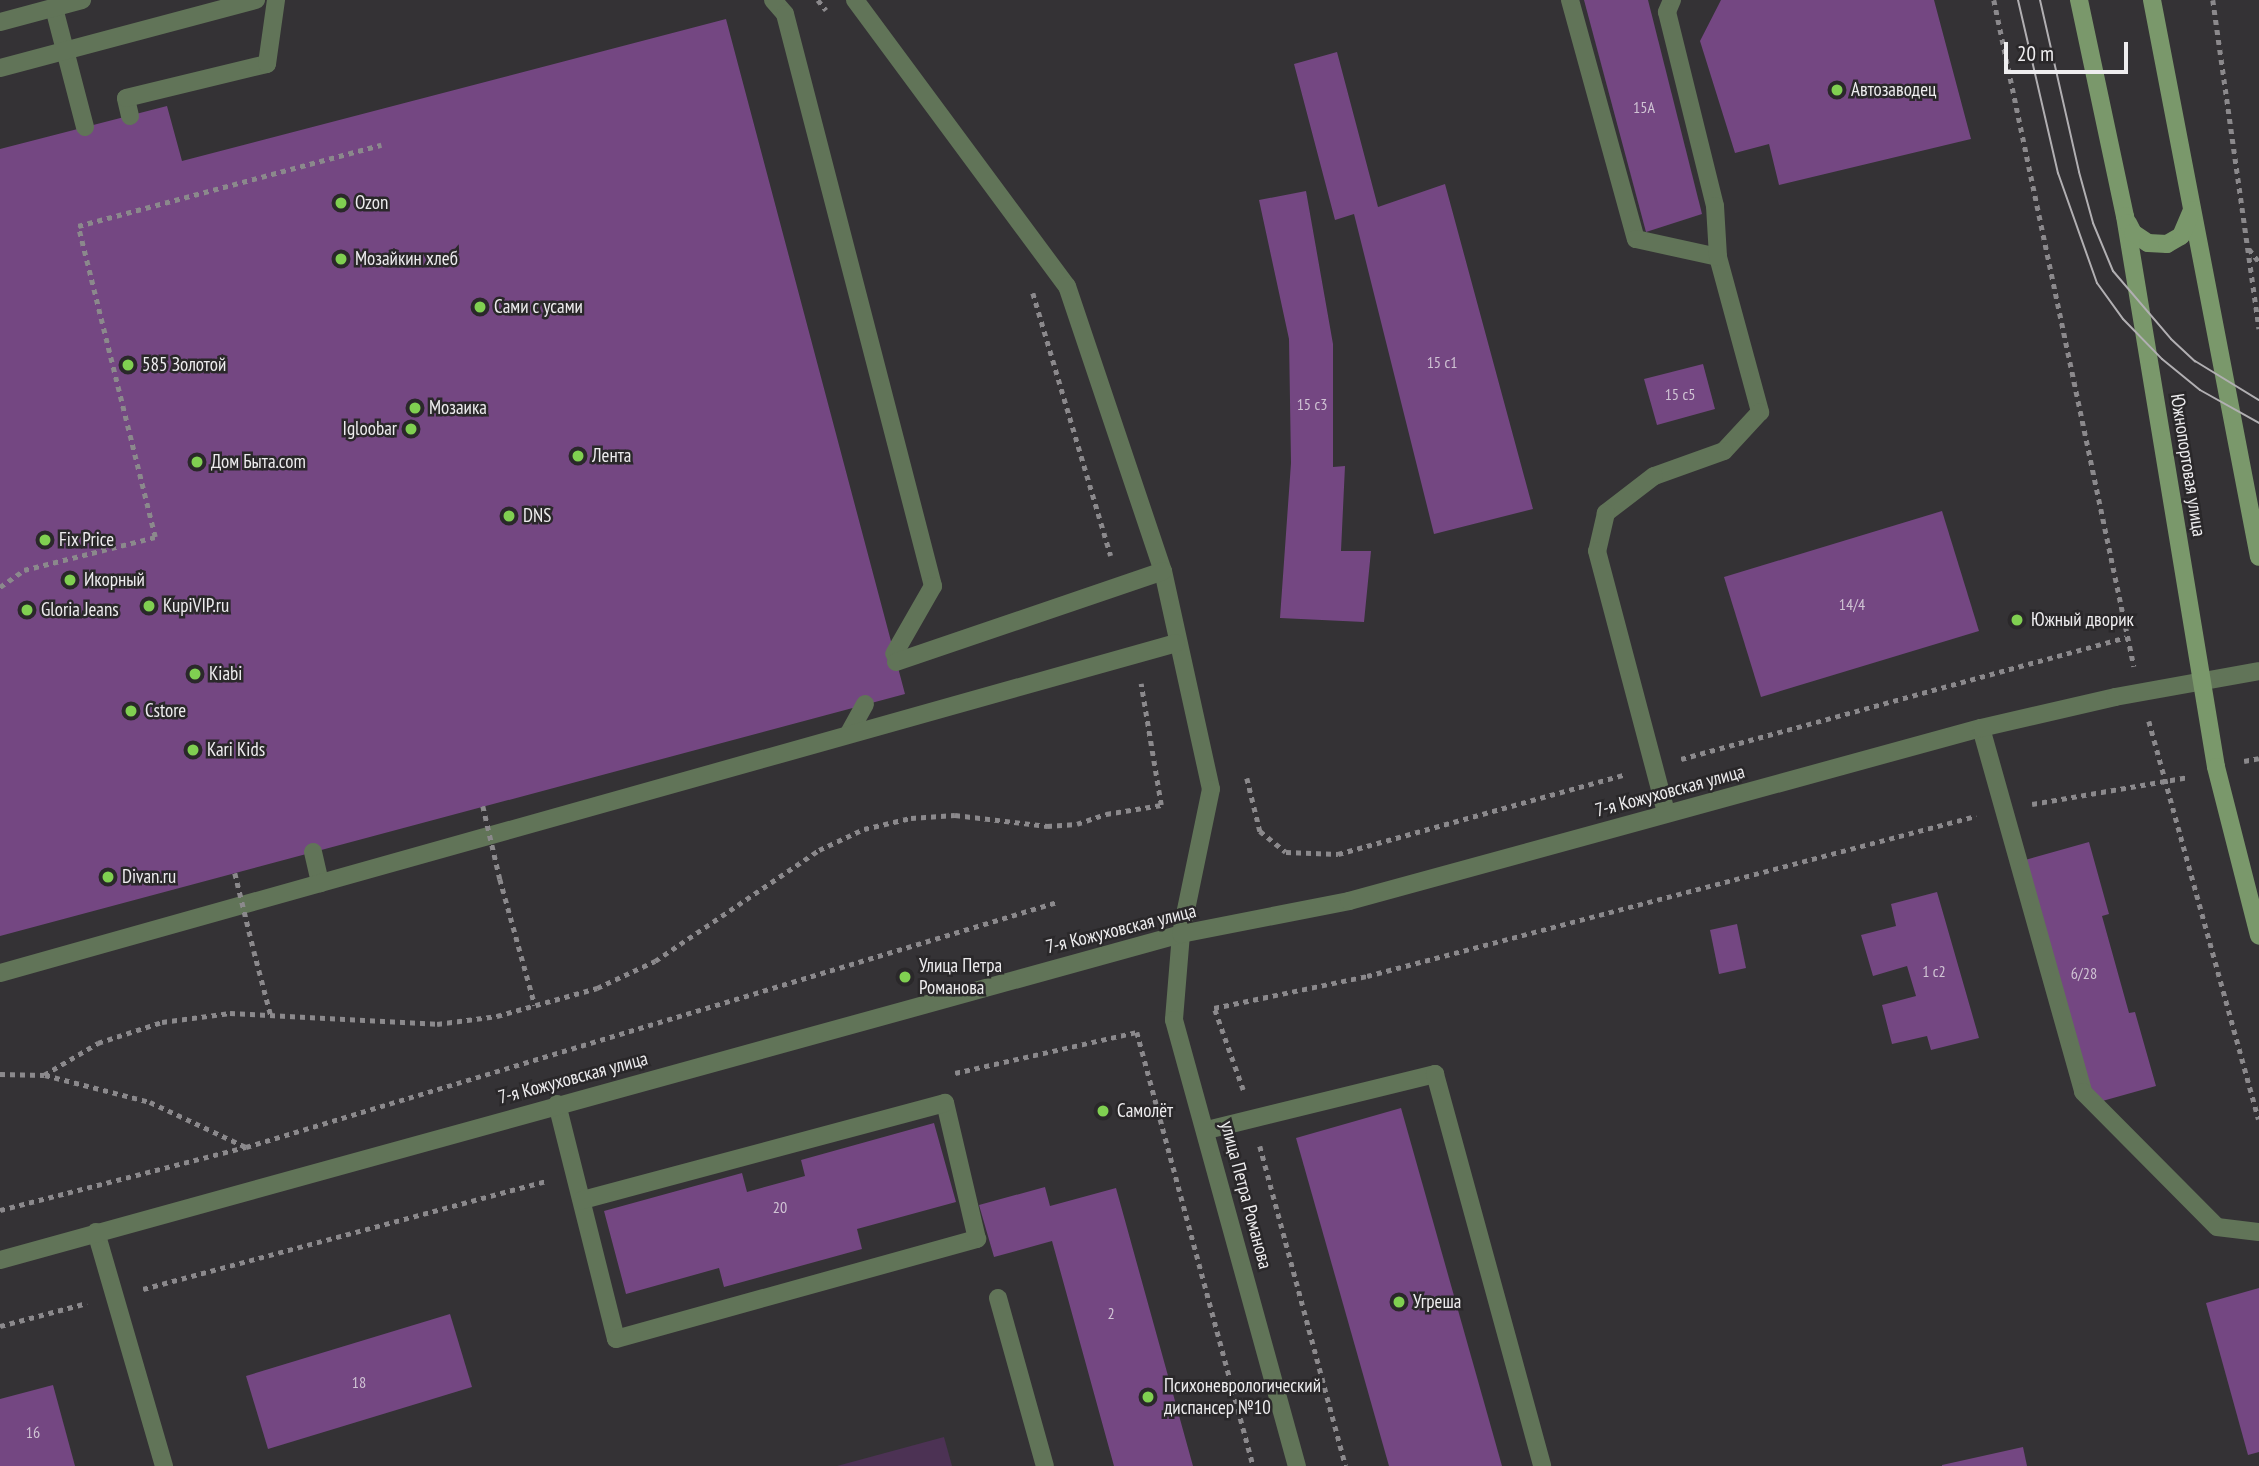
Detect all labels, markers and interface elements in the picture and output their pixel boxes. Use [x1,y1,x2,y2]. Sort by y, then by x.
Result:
scale bar [2007,28,2131,72]
text: 20 m [2017,40,2054,67]
place label: Автозаводец [1851,79,1936,101]
marker: Автозаводец [1829,82,1845,98]
house number: 15А [1633,97,1655,117]
place label: Ozon [355,192,388,214]
marker: Ozon [333,195,349,211]
place label: Мозайкин хлеб [355,248,458,270]
marker: Мозайкин хлеб [333,251,349,267]
place label: Сами с усами [494,296,583,318]
marker: Сами с усами [472,299,488,315]
house number: 15 с1 [1427,352,1457,372]
place label: 585 Золотой [142,354,226,376]
marker: 585 Золотой [120,357,136,373]
house number: 15 с5 [1665,384,1695,404]
street label: Южнопортовая улица [2165,392,2211,538]
house number: 15 с3 [1297,394,1327,414]
place label: Мозаика [429,397,487,419]
marker: Мозаика [407,400,423,416]
place label: Igloobar [342,418,397,440]
marker: Igloobar [403,421,419,437]
place label: Лента [592,445,631,467]
marker: Лента [570,448,586,464]
place label: Дом Быта.com [211,451,306,473]
marker: Дом Быта.com [189,454,205,470]
place label: DNS [523,505,551,527]
marker: DNS [501,508,517,524]
place label: Fix Price [59,529,114,551]
marker: Fix Price [37,532,53,548]
place label: Икорный [84,569,145,591]
marker: Икорный [62,572,78,588]
house number: 14/4 [1839,594,1865,614]
place label: KupiVIP.ru [163,595,229,617]
marker: KupiVIP.ru [141,598,157,614]
place label: Gloria Jeans [41,599,119,621]
marker: Gloria Jeans [19,602,35,618]
place label: Южный дворик [2031,609,2134,631]
marker: Южный дворик [2009,612,2025,628]
place label: Kiabi [209,663,242,685]
marker: Kiabi [187,666,203,682]
place label: Cstore [145,700,186,722]
marker: Cstore [123,703,139,719]
place label: Kari Kids [207,739,265,761]
marker: Kari Kids [185,742,201,758]
street label: 7-я Кожуховская улица [1593,760,1747,822]
place label: Divan.ru [122,866,176,888]
marker: Divan.ru [100,869,116,885]
street label: 7-я Кожуховская улица [1044,899,1198,959]
place label: Улица Петра Романова [919,955,1002,999]
house number: 1 с2 [1922,961,1946,981]
house number: 6/28 [2071,963,2097,983]
marker: Улица Петра Романова [897,969,913,985]
street label: 7-я Кожуховская улица [496,1047,650,1109]
place label: Самолёт [1117,1100,1173,1122]
marker: Самолёт [1095,1103,1111,1119]
street label: улица Петра Романова [1215,1119,1277,1271]
house number: 20 [773,1197,787,1217]
place label: Угреша [1413,1291,1461,1313]
marker: Угреша [1391,1294,1407,1310]
house number: 2 [1107,1303,1115,1323]
house number: 18 [352,1372,366,1392]
place label: Психоневрологический диспансер №10 [1164,1375,1321,1419]
marker: Психоневрологический диспансер №10 [1138,1387,1158,1407]
house number: 16 [26,1422,40,1442]

